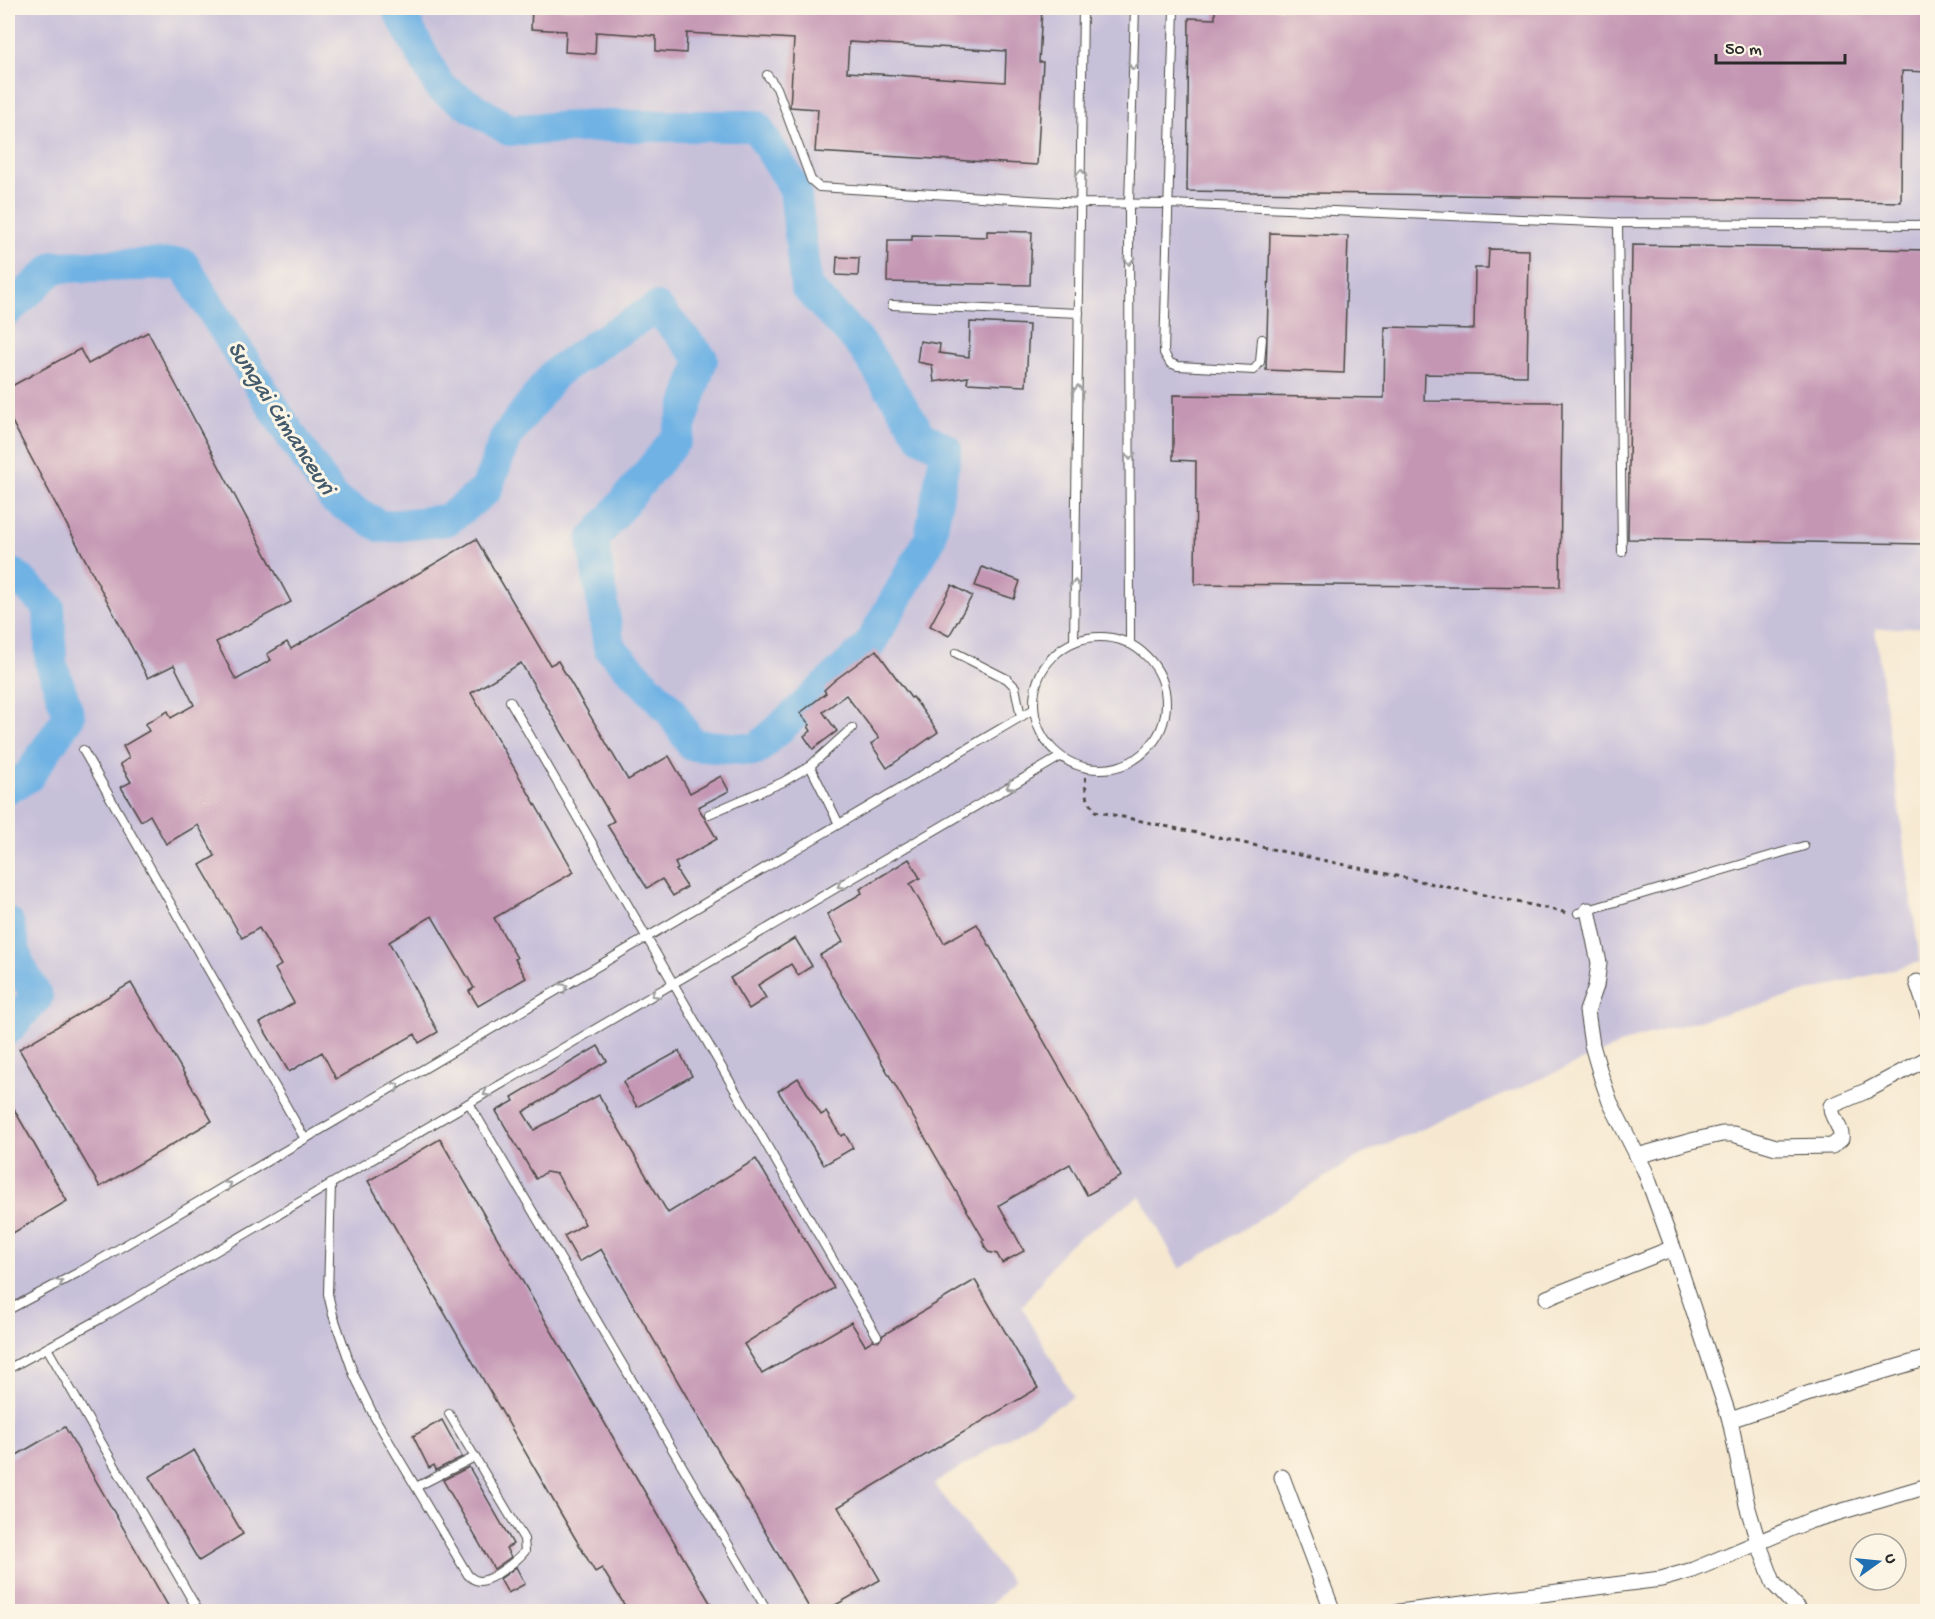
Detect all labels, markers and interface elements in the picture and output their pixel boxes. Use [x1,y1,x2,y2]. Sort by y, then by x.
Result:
scale bar [1716,27,1845,65]
text: 50 m [1725,40,1762,61]
one-way arrow [1127,61,1140,70]
one-way arrow [1075,168,1087,177]
one-way arrow [1123,256,1135,265]
water label: Sungai Cimanceuri [220,337,342,503]
one-way arrow [1071,384,1084,393]
one-way arrow [1124,451,1136,460]
one-way arrow [1068,579,1081,588]
one-way arrow [1006,779,1016,790]
one-way arrow [837,877,847,889]
one-way arrow [558,982,568,994]
one-way arrow [651,987,661,998]
one-way arrow [390,1081,400,1093]
one-way arrow [483,1085,493,1097]
one-way arrow [222,1181,232,1192]
one-way arrow [53,1279,64,1290]
north arrow [1848,1532,1908,1592]
text: U [1879,1552,1900,1567]

